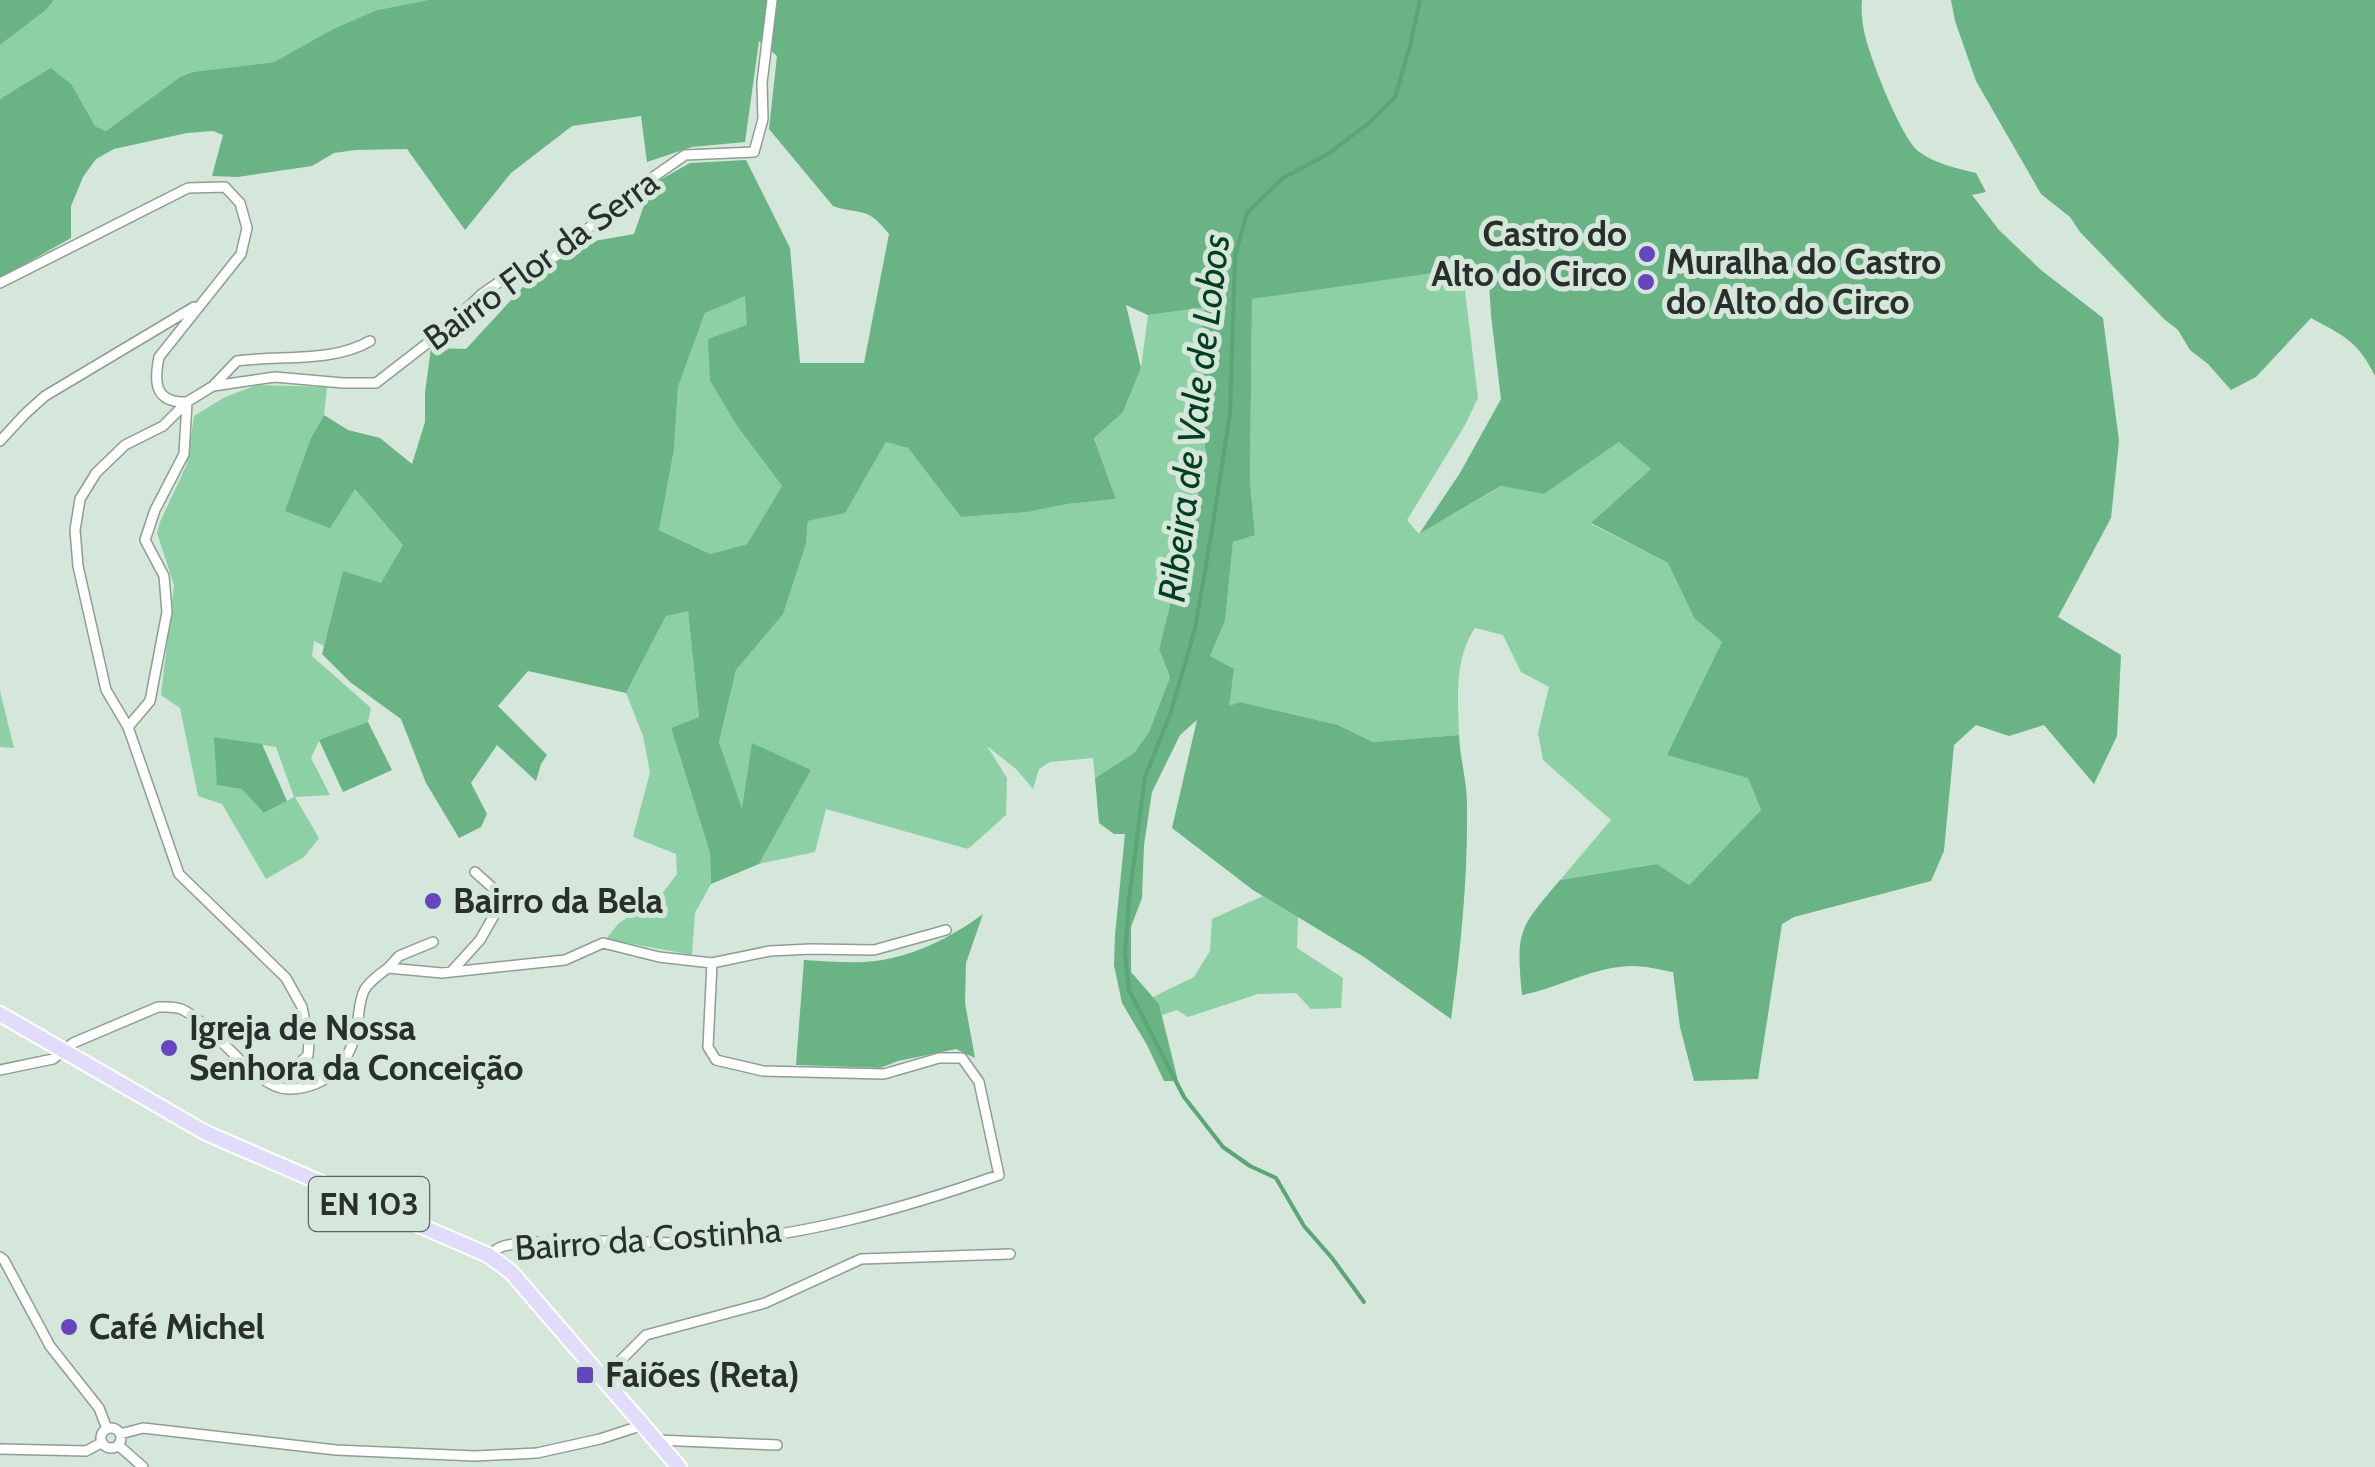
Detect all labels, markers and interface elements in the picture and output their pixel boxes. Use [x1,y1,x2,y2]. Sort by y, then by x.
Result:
street label: Bairro Flor da Serra [415,160,667,359]
place label: Castro do Alto do Circo [1431,212,1627,295]
water label: Ribeira de Vale de Lobos [1148,231,1239,604]
place label: Muralha do Castro do Alto do Circo [1666,240,1941,323]
marker: Castro do Alto do Circo [1636,243,1658,265]
marker: Muralha do Castro do Alto do Circo [1635,271,1657,293]
place label: Bairro da Bela [453,879,664,922]
marker: Bairro da Bela [422,890,444,912]
place label: Igreja de Nossa Senhora da Conceição [189,1006,524,1089]
marker: Igreja de Nossa Senhora da Conceição [158,1037,180,1059]
road number: EN 103 [309,1177,429,1231]
street label: Bairro da Costinha [513,1208,783,1269]
place label: Café Michel [89,1305,265,1348]
marker: Café Michel [58,1316,80,1338]
place label: Faiões (Reta) [605,1353,799,1396]
marker: Faiões (Reta) [574,1364,596,1386]

